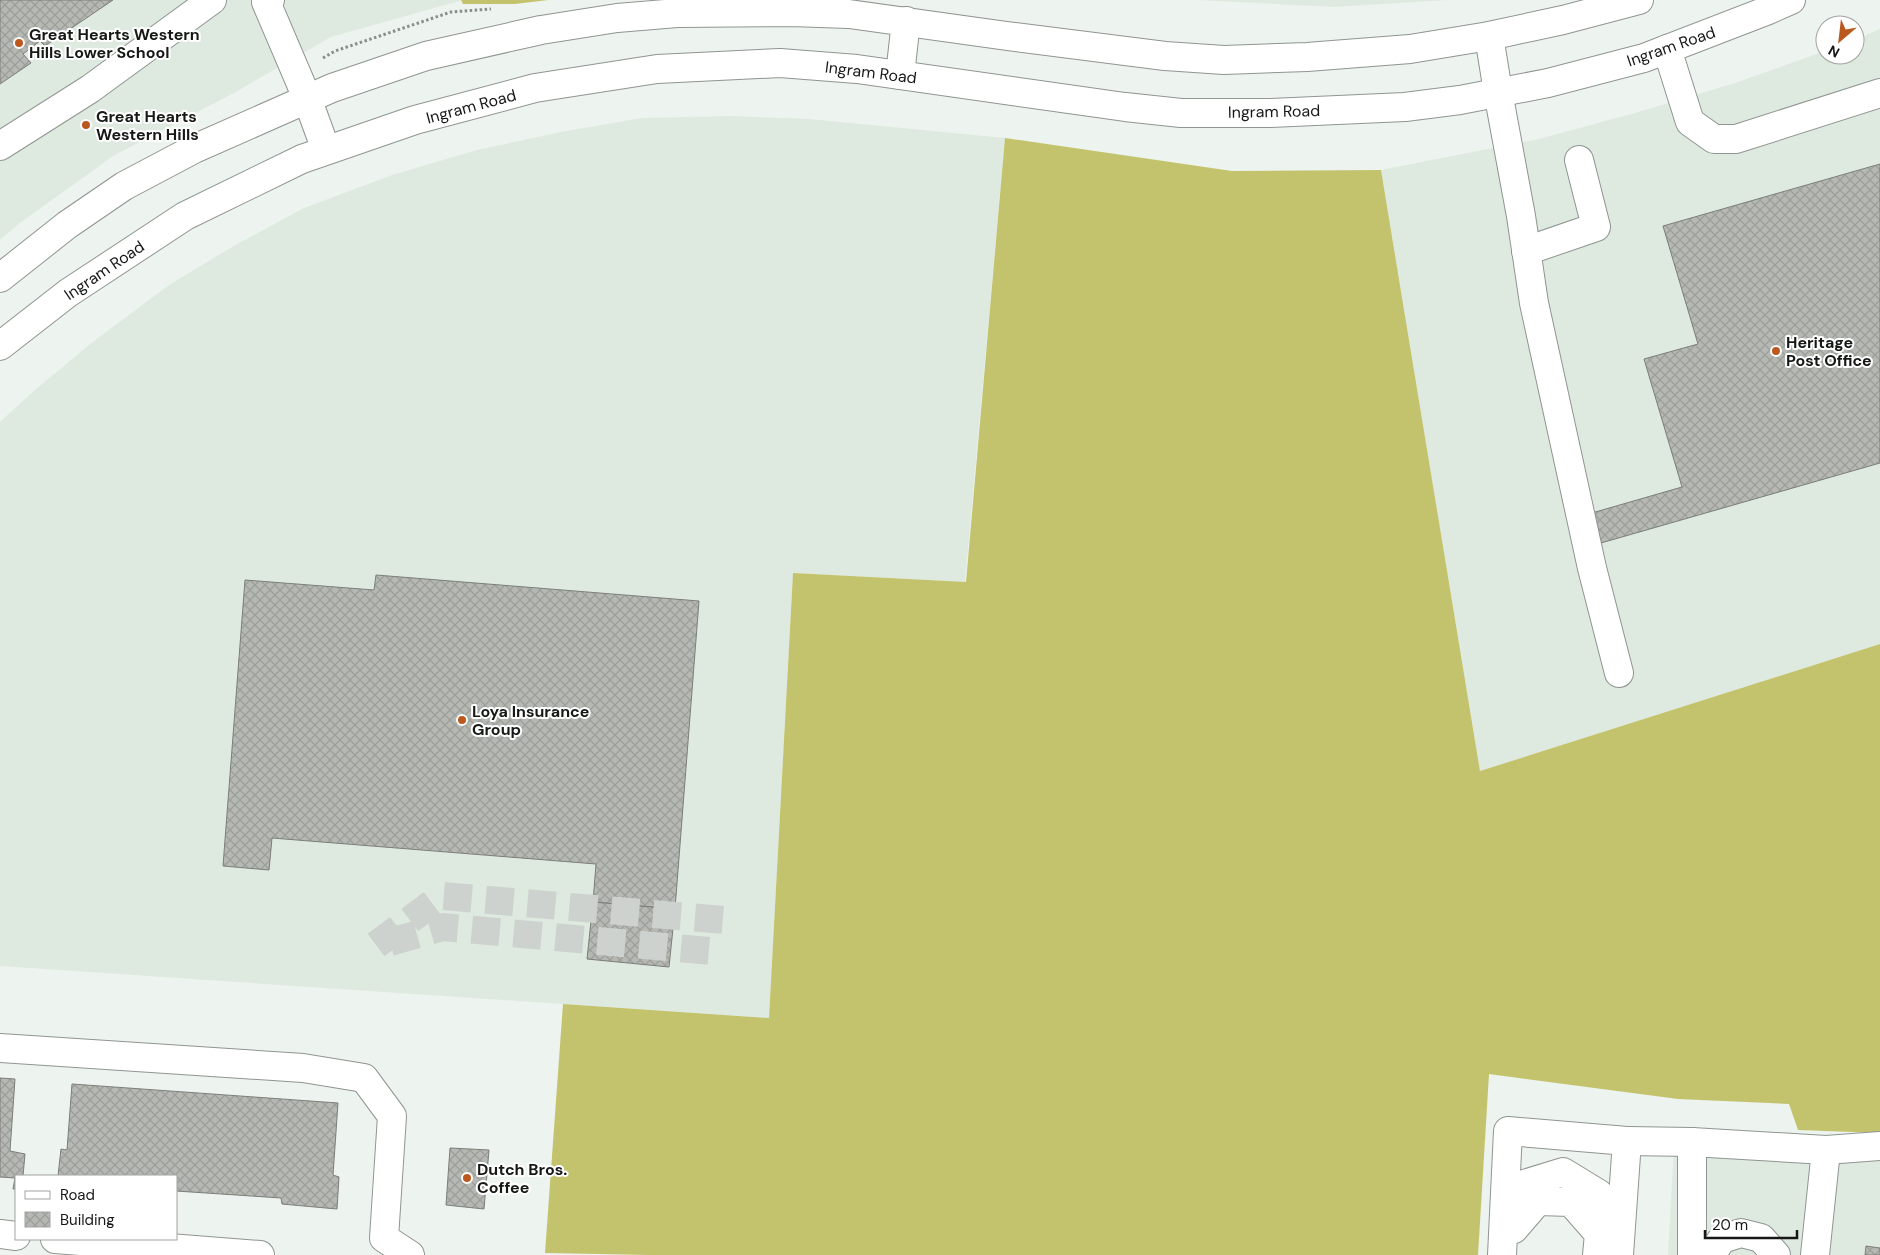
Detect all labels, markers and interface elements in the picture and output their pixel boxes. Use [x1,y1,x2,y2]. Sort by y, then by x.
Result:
north arrow [1815,15,1865,65]
street label: Ingram Road [1624,22,1718,71]
place label: Great Hearts Western Hills Lower School [29,24,200,63]
marker: Great Hearts Western Hills Lower School [13,37,25,49]
text: N [1825,41,1843,62]
street label: Ingram Road [824,56,918,89]
street label: Ingram Road [424,84,518,129]
street label: Ingram Road [1228,100,1320,123]
place label: Great Hearts Western Hills [96,106,199,145]
marker: Great Hearts Western Hills [80,119,92,131]
street label: Ingram Road [60,236,148,305]
place label: Heritage Post Office [1786,332,1872,371]
marker: Heritage Post Office [1770,345,1782,357]
place label: Loya Insurance Group [472,701,589,740]
marker: Loya Insurance Group [456,714,468,726]
place label: Dutch Bros. Coffee [477,1159,567,1198]
marker: Dutch Bros. Coffee [461,1172,473,1184]
legend [15,1175,178,1240]
text: Road [60,1185,95,1205]
scale bar [1705,1208,1798,1240]
text: Building [60,1210,115,1230]
text: 20 m [1712,1215,1748,1235]

